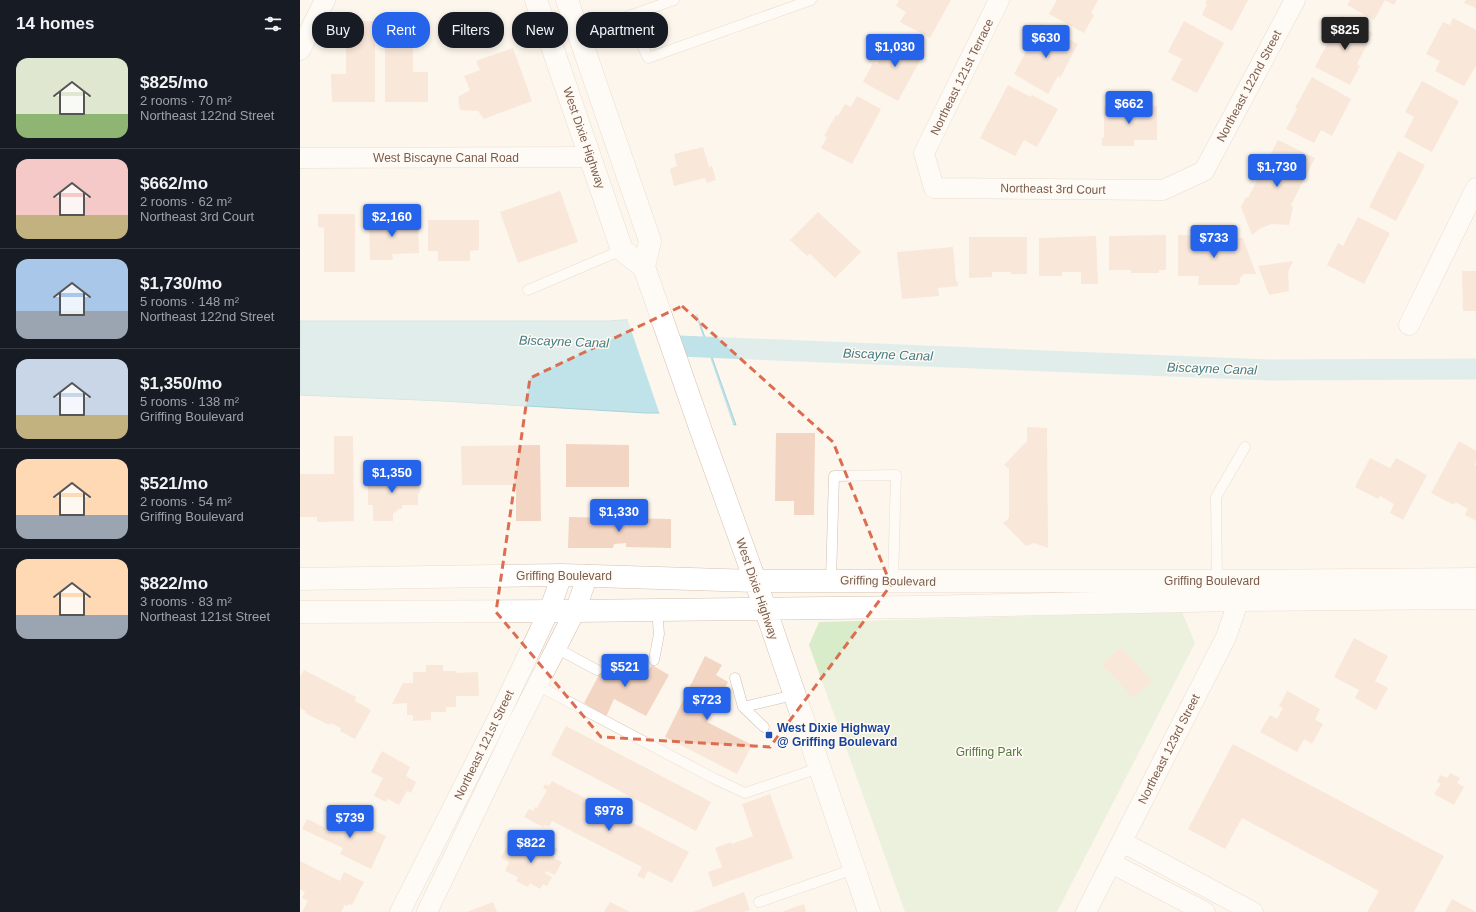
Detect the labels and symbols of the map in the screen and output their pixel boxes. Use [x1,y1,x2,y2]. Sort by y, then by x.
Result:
street label: Northeast 121st Terrace [928,16,996,138]
pin: $825 [1321,17,1369,51]
pin: $630 [1022,25,1070,59]
street label: Northeast 122nd Street [1214,27,1285,144]
pin: $1,030 [862,34,928,68]
street label: West Dixie Highway [560,85,608,191]
pin: $662 [1105,91,1153,125]
street label: West Biscayne Canal Road [373,151,519,165]
pin: $1,730 [1244,154,1310,188]
street label: Northeast 3rd Court [1000,181,1106,197]
pin: $2,160 [359,204,425,238]
pin: $733 [1190,225,1238,259]
water label: Biscayne Canal [519,332,610,351]
water label: Biscayne Canal [843,345,934,364]
water label: Biscayne Canal [1167,359,1258,378]
pin: $1,350 [359,460,425,494]
pin: $1,330 [586,499,652,533]
street label: West Dixie Highway [733,536,781,642]
street label: Griffing Boulevard [516,569,612,583]
street label: Griffing Boulevard [840,573,936,589]
street label: Griffing Boulevard [1164,574,1260,588]
pin: $521 [601,654,649,688]
street label: Northeast 121st Street [451,687,517,802]
pin: $723 [683,687,731,721]
street label: Northeast 123rd Street [1135,691,1203,806]
place label: West Dixie Highway @ Griffing Boulevard [777,721,897,749]
marker: West Dixie Highway @ Griffing Boulevard [764,730,774,740]
park label: Griffing Park [956,745,1023,759]
pin: $978 [585,798,633,832]
pin: $739 [326,805,374,839]
pin: $822 [507,830,555,864]

